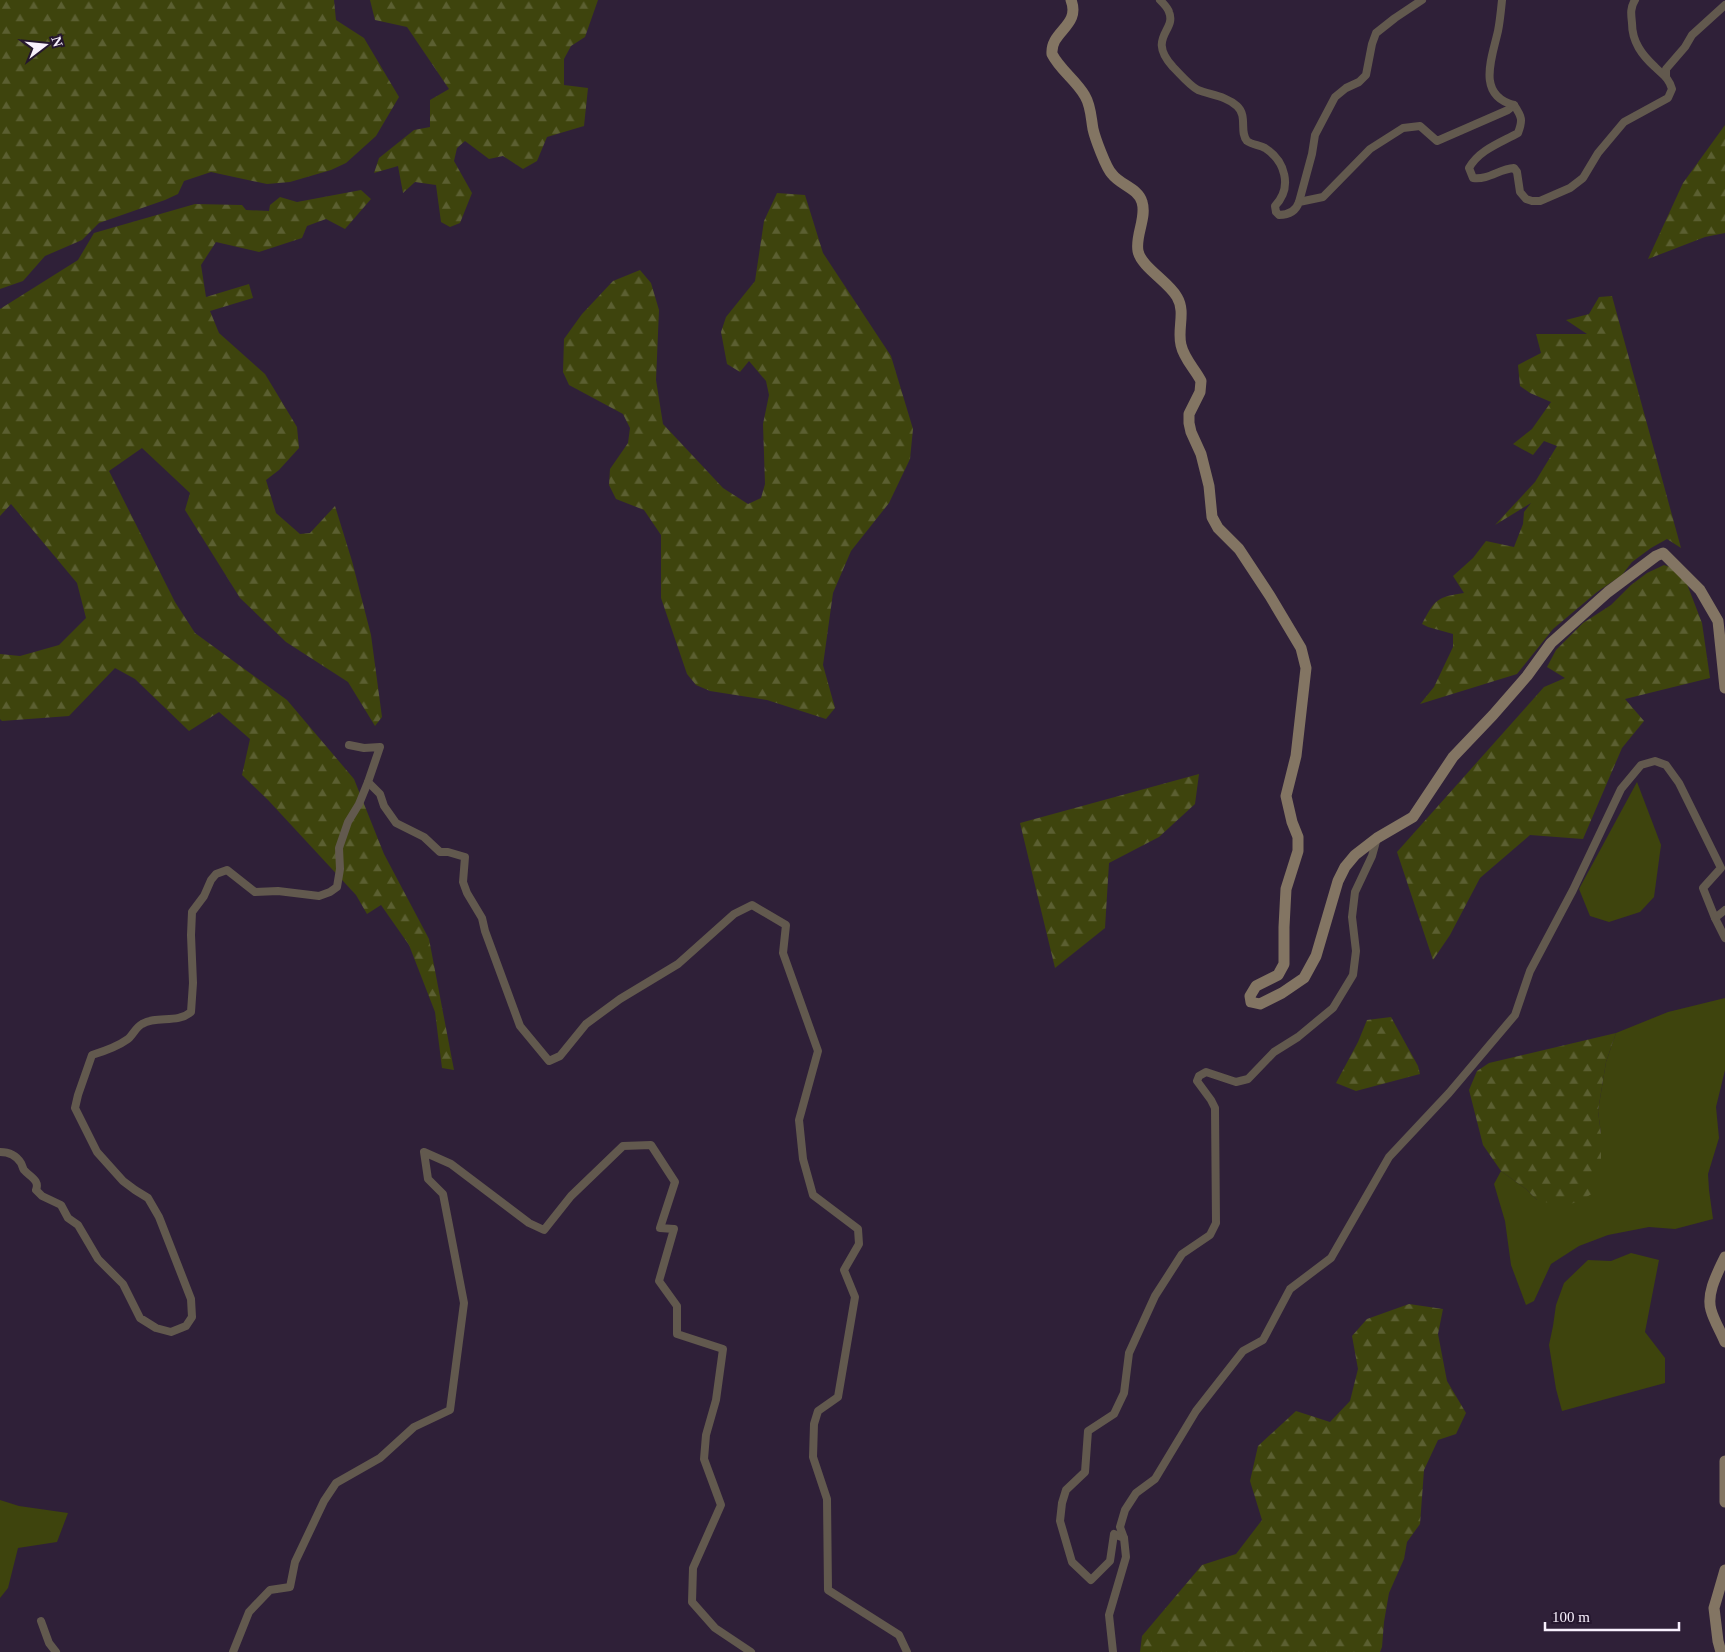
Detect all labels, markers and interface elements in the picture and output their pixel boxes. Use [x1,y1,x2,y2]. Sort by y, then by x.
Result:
north arrow [20,20,70,70]
text: N [48,35,66,48]
scale bar [1545,1600,1679,1632]
text: 100 m [1552,1609,1590,1625]

